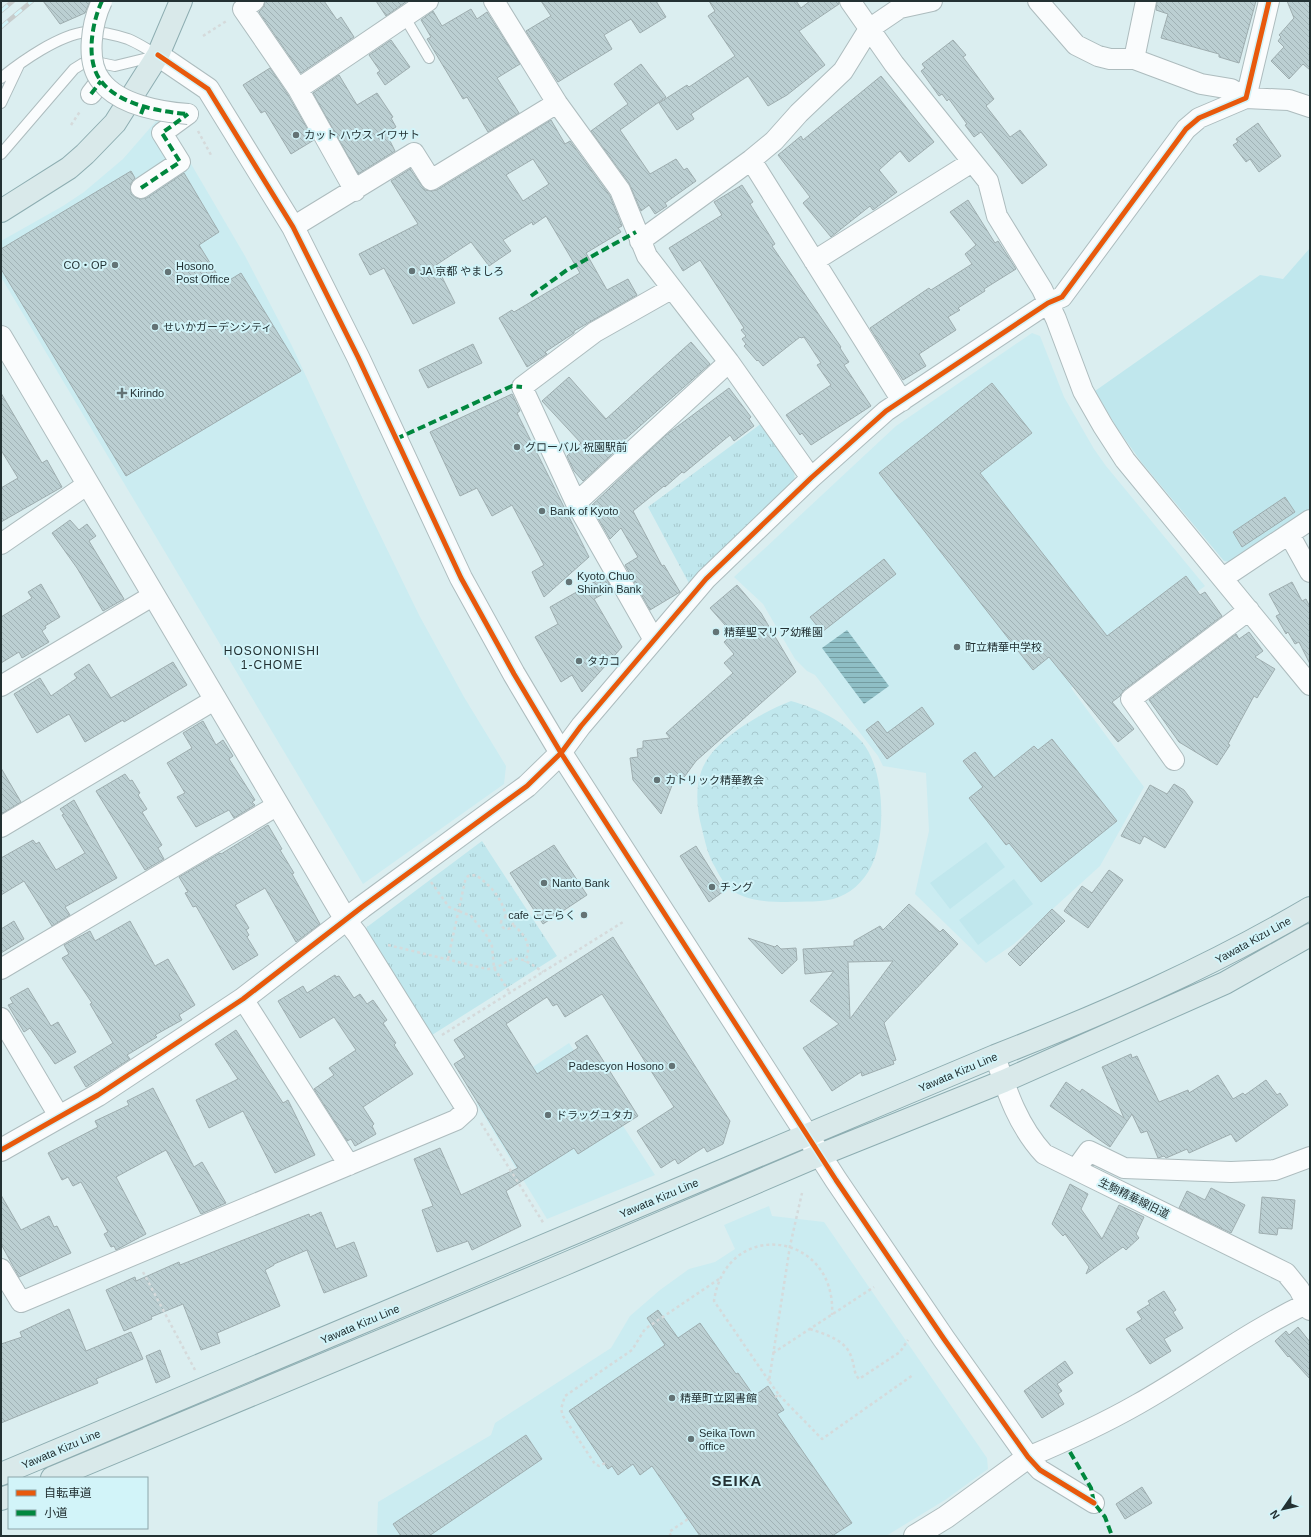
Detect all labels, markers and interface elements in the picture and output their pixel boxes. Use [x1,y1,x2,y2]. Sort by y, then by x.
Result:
place label: カット ハウス イワサト [304,129,420,141]
marker: カット ハウス イワサト [291,130,301,140]
place label: CO・OP [64,259,107,271]
marker: CO・OP [110,260,120,270]
place label: Hosono Post Office [176,260,230,285]
place label: JA 京都 やましろ [420,265,504,277]
marker: JA 京都 やましろ [407,266,417,276]
marker: Hosono Post Office [163,267,173,277]
place label: せいかガーデンシティ [163,321,272,333]
marker: せいかガーデンシティ [150,322,160,332]
place label: Kirindo [130,387,164,399]
marker: Kirindo [117,388,127,398]
place label: グローバル 祝園駅前 [525,441,627,453]
marker: グローバル 祝園駅前 [512,442,522,452]
place label: Bank of Kyoto [550,505,619,517]
marker: Bank of Kyoto [537,506,547,516]
place label: Kyoto Chuo Shinkin Bank [577,570,642,595]
marker: Kyoto Chuo Shinkin Bank [564,577,574,587]
place label: 精華聖マリア幼稚園 [724,626,823,638]
marker: 精華聖マリア幼稚園 [711,627,721,637]
place label: 町立精華中学校 [965,641,1042,653]
marker: 町立精華中学校 [952,642,962,652]
district label: HOSONONISHI 1-CHOME [224,644,320,672]
place label: タカコ [587,655,620,667]
marker: タカコ [574,656,584,666]
place label: カトリック精華教会 [665,774,764,786]
marker: カトリック精華教会 [652,775,662,785]
place label: Nanto Bank [552,877,610,889]
marker: Nanto Bank [539,878,549,888]
place label: チング [720,881,753,893]
marker: チング [707,882,717,892]
place label: cafe ここらく [508,909,576,921]
marker: cafe ここらく [579,910,589,920]
street label: Yawata Kizu Line [1213,914,1293,966]
street label: Yawata Kizu Line [917,1050,999,1094]
place label: Padescyon Hosono [569,1060,664,1072]
marker: Padescyon Hosono [667,1061,677,1071]
place label: ドラッグユタカ [556,1109,633,1121]
marker: ドラッグユタカ [543,1110,553,1120]
street label: Yawata Kizu Line [618,1176,700,1220]
street label: 生駒精華線旧道 [1097,1176,1171,1220]
street label: Yawata Kizu Line [319,1302,401,1346]
place label: 精華町立図書館 [680,1392,757,1404]
marker: 精華町立図書館 [667,1393,677,1403]
street label: Yawata Kizu Line [20,1427,102,1471]
place label: Seika Town office [699,1427,755,1452]
marker: Seika Town office [686,1434,696,1444]
district label: SEIKA [712,1472,762,1489]
legend [8,1477,148,1529]
text: 自転車道 [44,1486,92,1500]
north arrow [1263,1489,1303,1529]
text: 小道 [44,1506,68,1520]
text: N [1267,1508,1282,1521]

